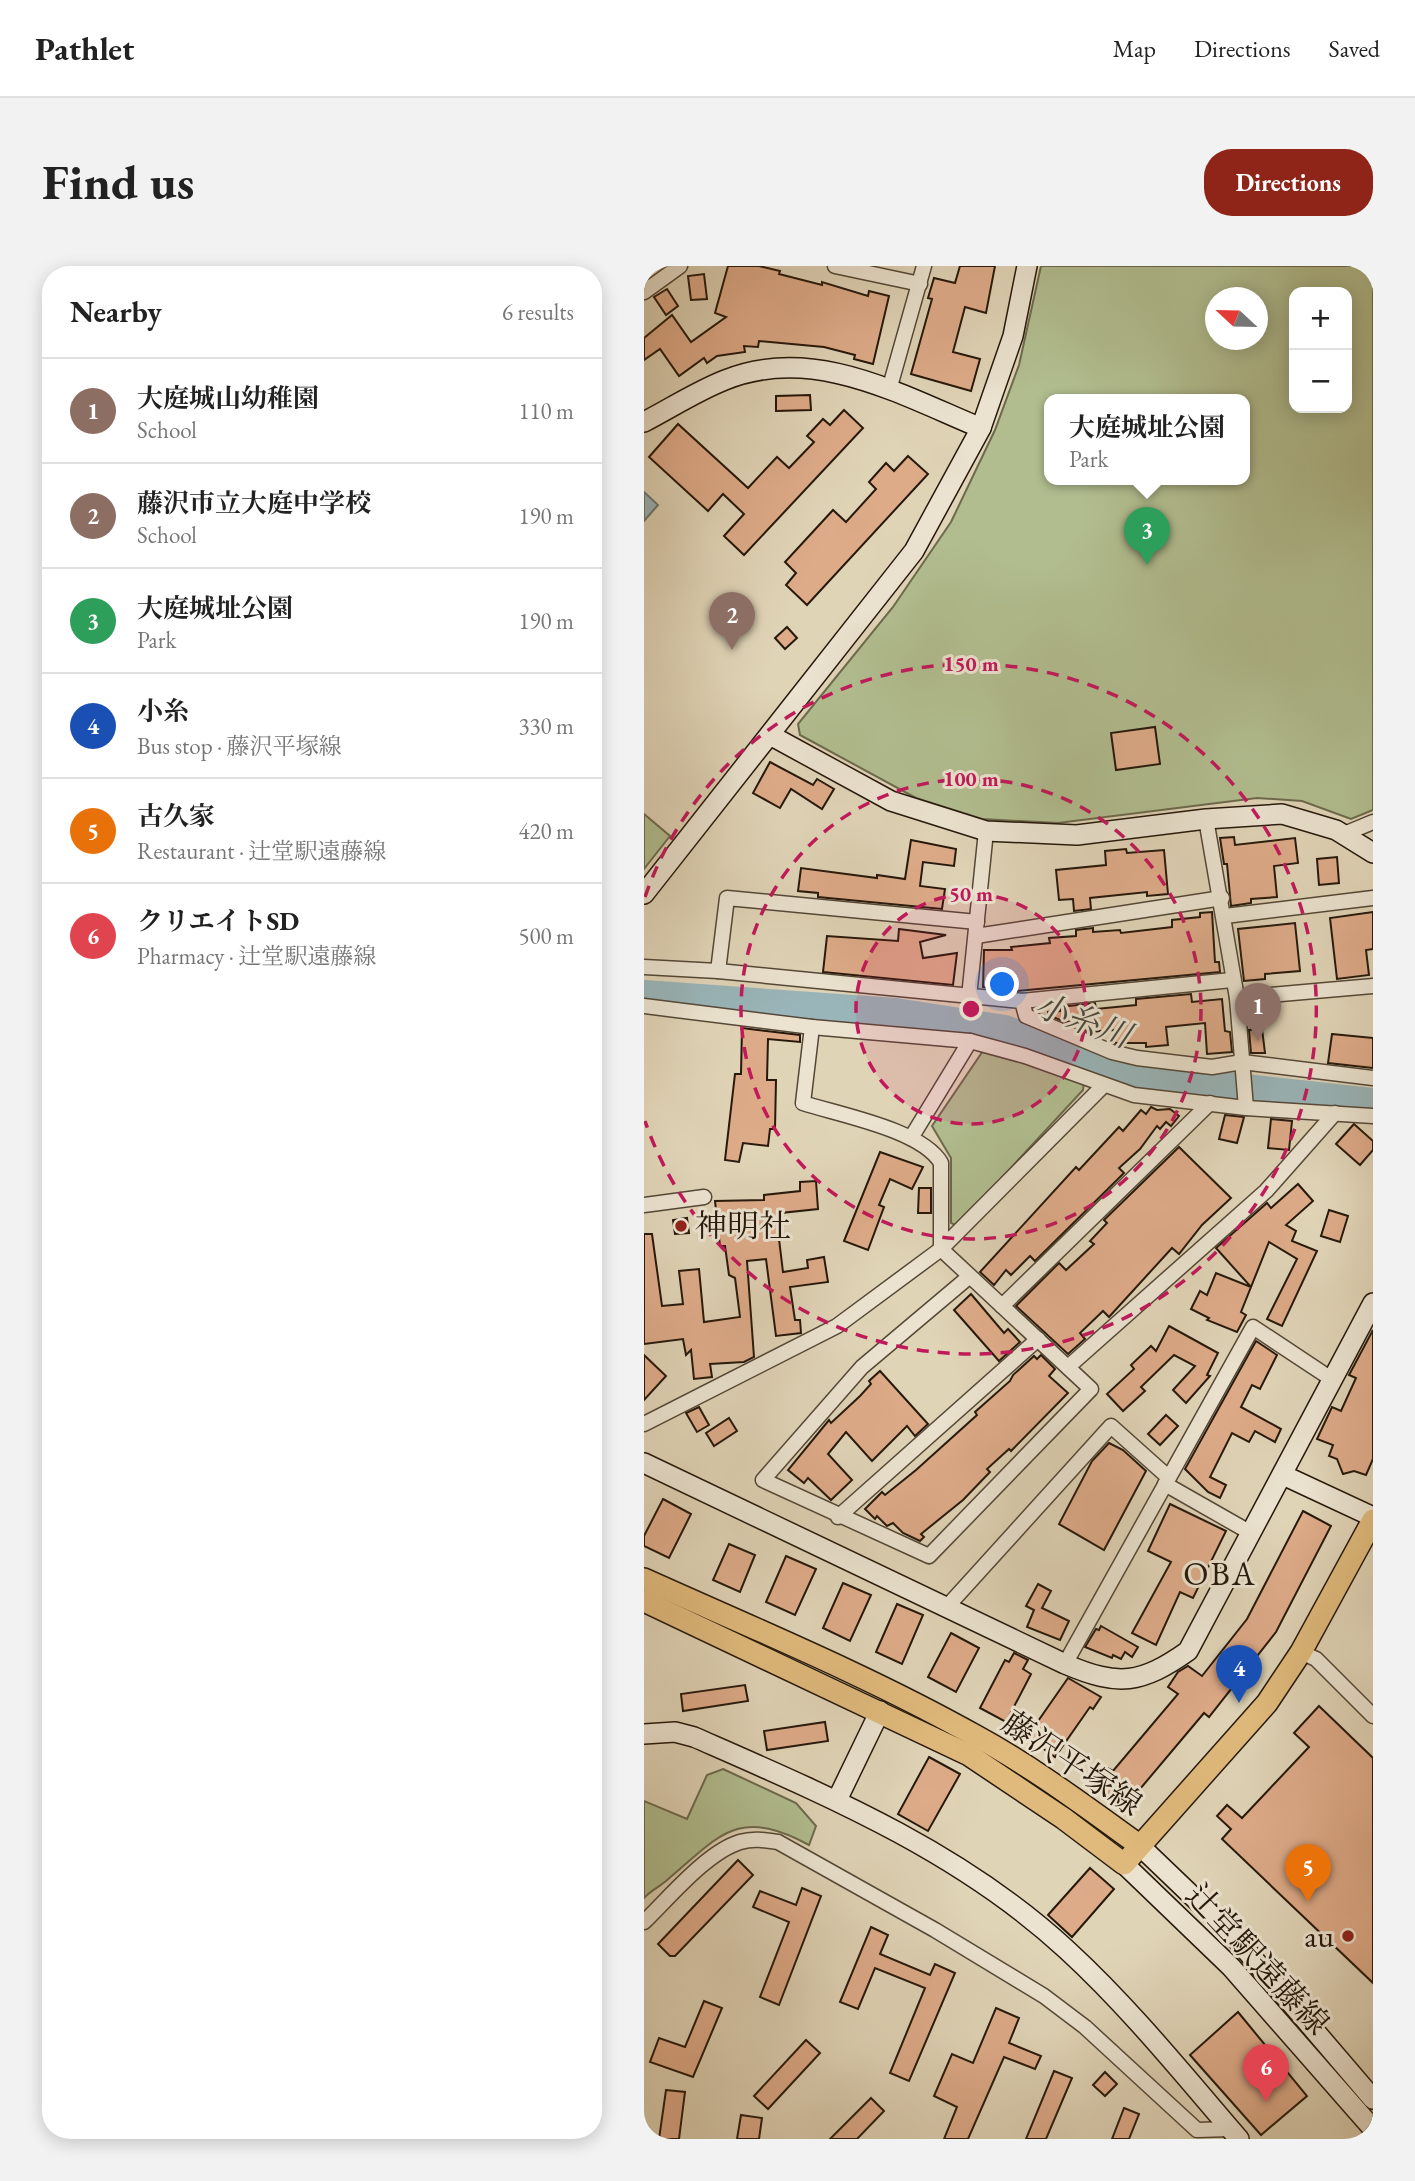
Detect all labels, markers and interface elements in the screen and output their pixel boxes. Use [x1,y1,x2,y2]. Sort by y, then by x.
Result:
text: Pathlet [35,27,134,70]
text: Map [1113,33,1156,64]
text: Directions [1194,33,1291,64]
text: Saved [1329,33,1380,64]
button: Directions [1204,149,1373,216]
text: Find us [42,150,194,214]
north arrow [1205,287,1268,350]
map controls [1289,287,1352,413]
button: + [1289,287,1352,350]
text: Nearby [70,292,162,331]
text: 6 results [502,297,574,327]
button: − [1289,350,1352,413]
text: 大庭城山幼稚園 [137,381,319,415]
popup [1044,394,1250,485]
text: 1 [87,396,99,426]
text: 110 m [518,396,574,426]
text: 大庭城址公園 [1069,410,1225,444]
text: School [137,415,197,445]
text: Park [1069,444,1108,474]
text: 藤沢市立大庭中学校 [137,486,371,520]
text: 2 [87,501,99,531]
text: 190 m [518,501,574,531]
pin: 3 [1124,507,1170,565]
text: School [137,520,197,550]
text: 大庭城址公園 [137,591,293,625]
pin: 2 [709,592,755,650]
text: 3 [87,606,99,636]
text: 190 m [518,606,574,636]
text: Park [137,625,176,655]
text: 150 m [943,650,999,677]
text: 小糸 [137,694,189,728]
text: 4 [87,711,99,741]
text: 330 m [518,711,574,741]
text: Bus stop · 藤沢平塚線 [137,731,341,761]
text: 100 m [943,765,999,792]
text: 古久家 [137,799,215,833]
text: 5 [87,816,99,846]
text: 420 m [518,816,574,846]
text: Restaurant · 辻堂駅遠藤線 [137,836,386,866]
text: 50 m [949,880,993,907]
text: クリエイトSD [137,904,299,938]
text: 6 [87,921,99,951]
text: 500 m [518,921,574,951]
text: Pharmacy · 辻堂駅遠藤線 [137,941,376,971]
your location [985,967,1019,1001]
water label: 小糸川 [1029,983,1140,1058]
pin: 1 [1235,983,1281,1041]
centre of rings [959,997,983,1021]
place label: 神明社 [695,1205,791,1247]
marker: 神明社 [673,1218,689,1234]
district label: OBA [1183,1552,1257,1595]
pin: 4 [1216,1645,1262,1703]
street label: 藤沢平塚線 [994,1701,1150,1825]
pin: 5 [1285,1844,1331,1902]
street label: 辻堂駅遠藤線 [1177,1874,1339,2044]
place label: au [1304,1915,1334,1957]
marker: au [1340,1928,1356,1944]
pin: 6 [1243,2044,1289,2102]

